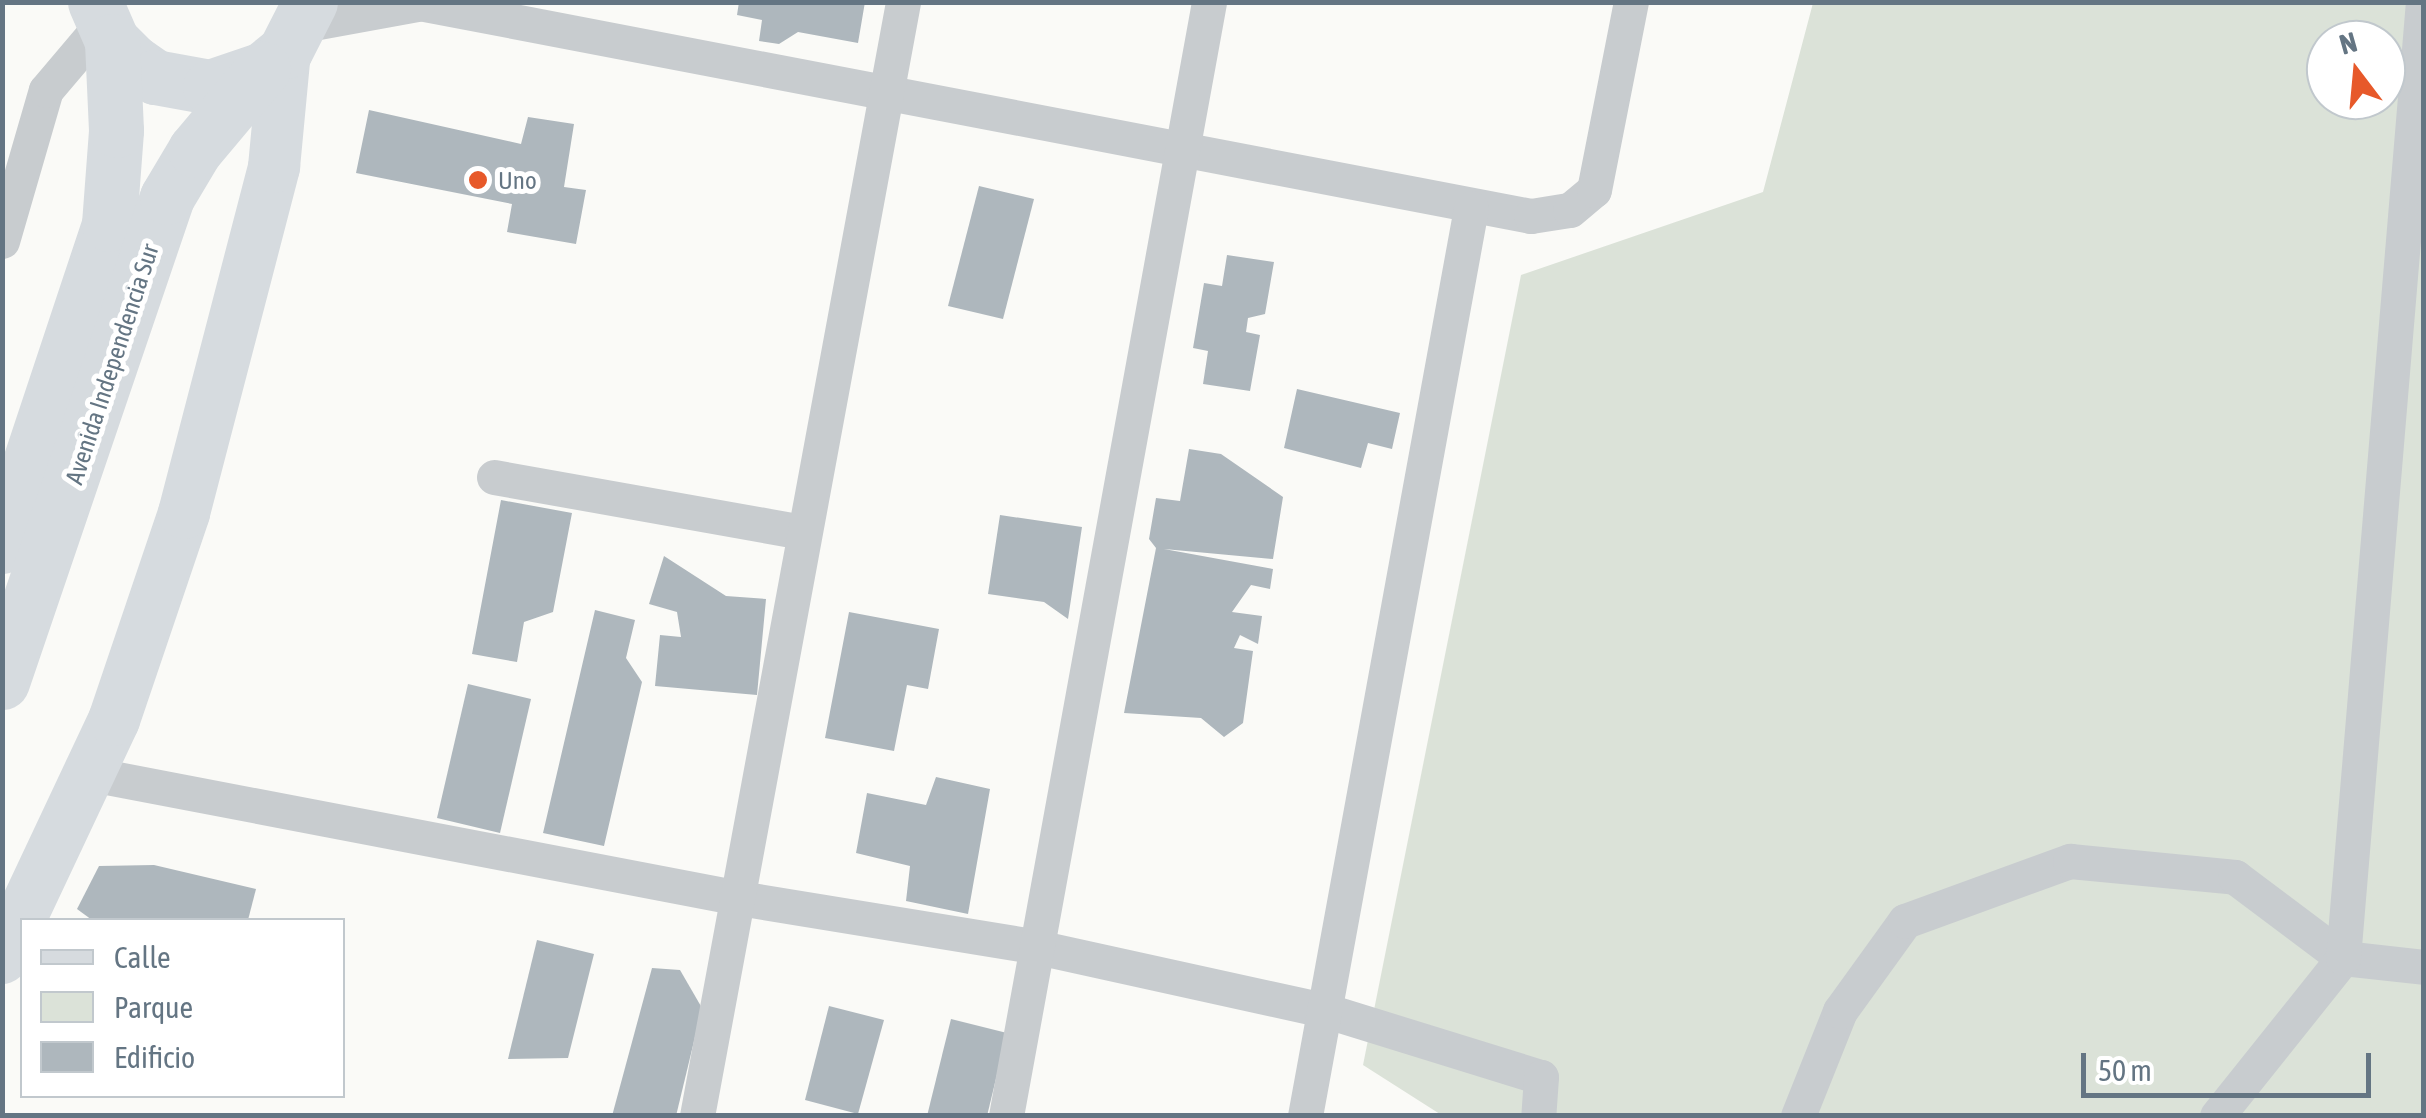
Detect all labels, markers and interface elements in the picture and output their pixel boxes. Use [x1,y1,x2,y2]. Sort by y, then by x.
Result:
north arrow [2306,20,2406,120]
text: N [2336,25,2361,61]
place label: Uno [498,165,537,195]
marker: Uno [467,169,489,191]
street label: Avenida Independencia Sur [59,240,165,488]
legend [20,918,345,1098]
text: Calle [114,940,171,974]
text: Parque [114,990,193,1024]
scale bar [2086,1033,2376,1095]
text: Edificio [114,1040,195,1074]
text: 50 m [2098,1053,2152,1087]

